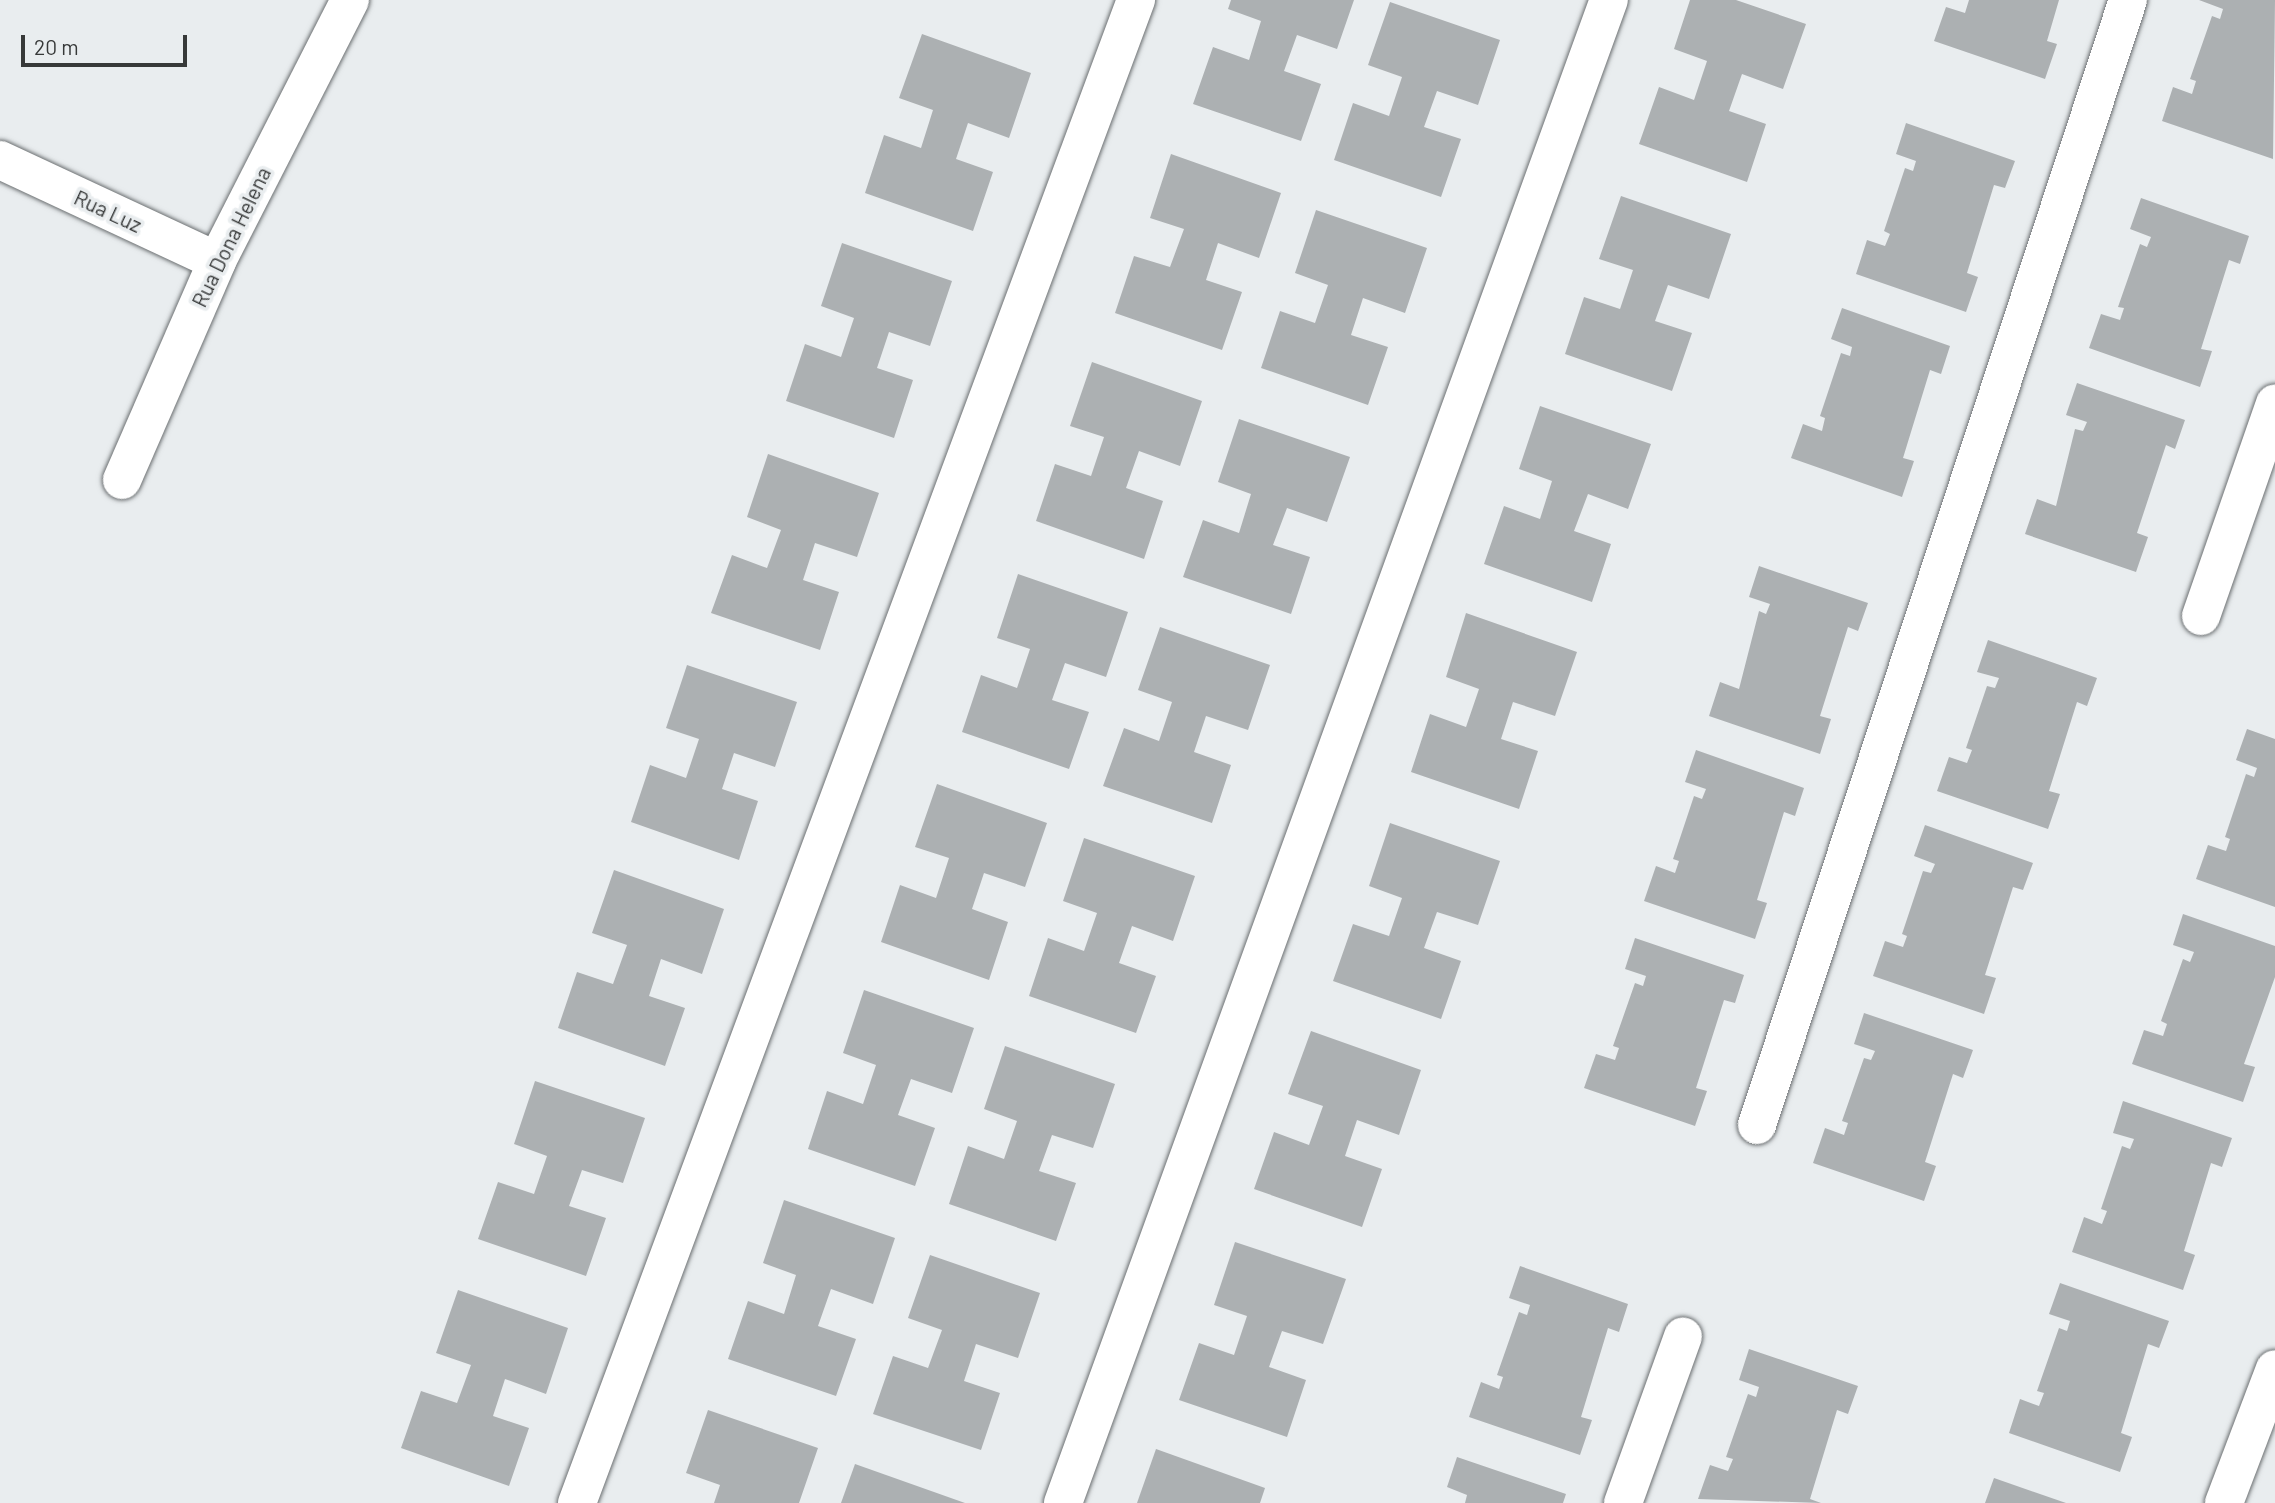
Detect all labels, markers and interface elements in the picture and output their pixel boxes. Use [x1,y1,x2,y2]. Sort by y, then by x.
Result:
scale bar [24,21,191,65]
text: 20 m [34,34,79,59]
street label: Rua Dona Helena [186,163,276,311]
street label: Rua Luz [70,184,146,238]

